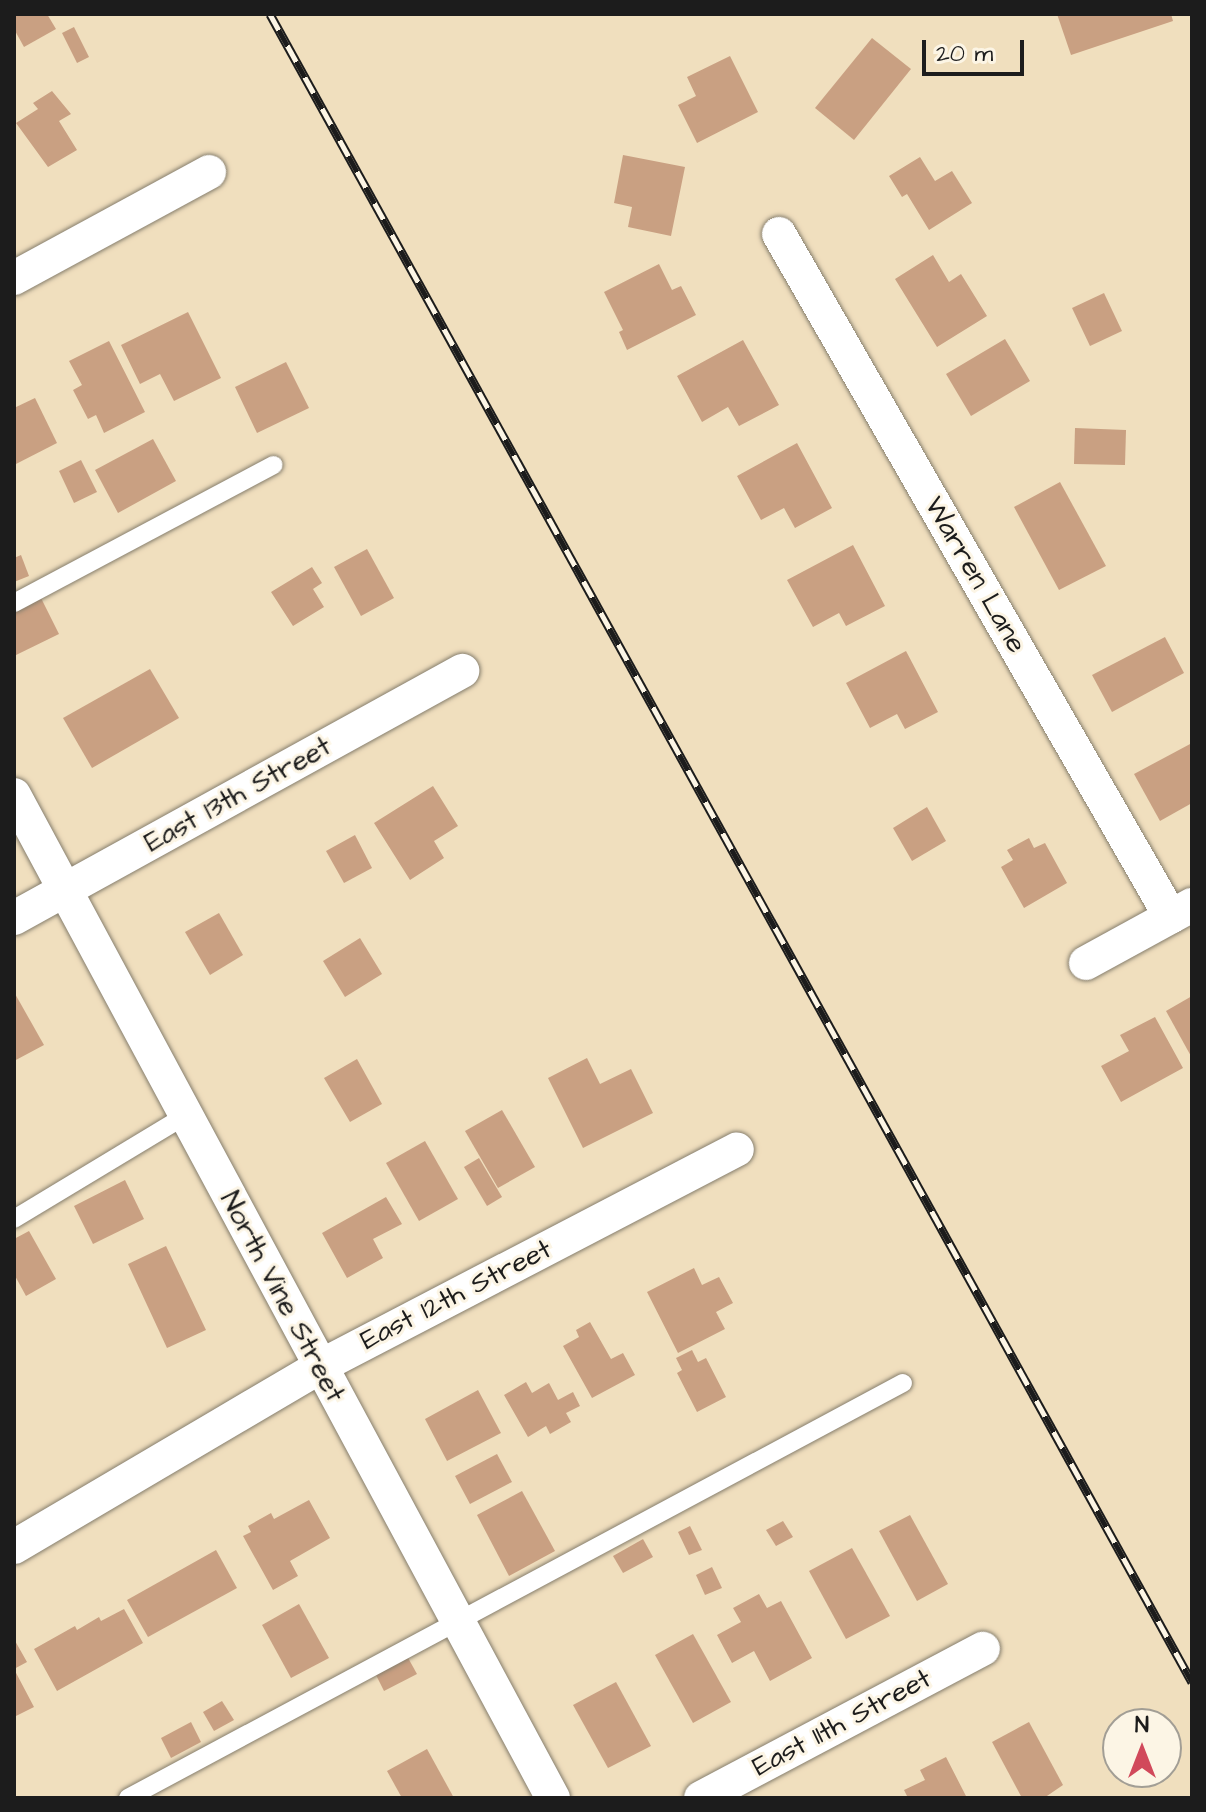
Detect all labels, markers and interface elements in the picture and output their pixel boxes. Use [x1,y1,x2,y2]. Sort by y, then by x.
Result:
scale bar [926,24,1028,74]
text: 20 m [936,37,993,71]
street label: Warren Lane [917,491,1033,659]
street label: East 13th Street [139,730,337,860]
street label: North Vine Street [212,1186,352,1408]
street label: East 12th Street [355,1232,557,1358]
street label: East 11th Street [747,1662,937,1784]
north arrow [1102,1708,1182,1788]
text: N [1135,1710,1149,1741]

